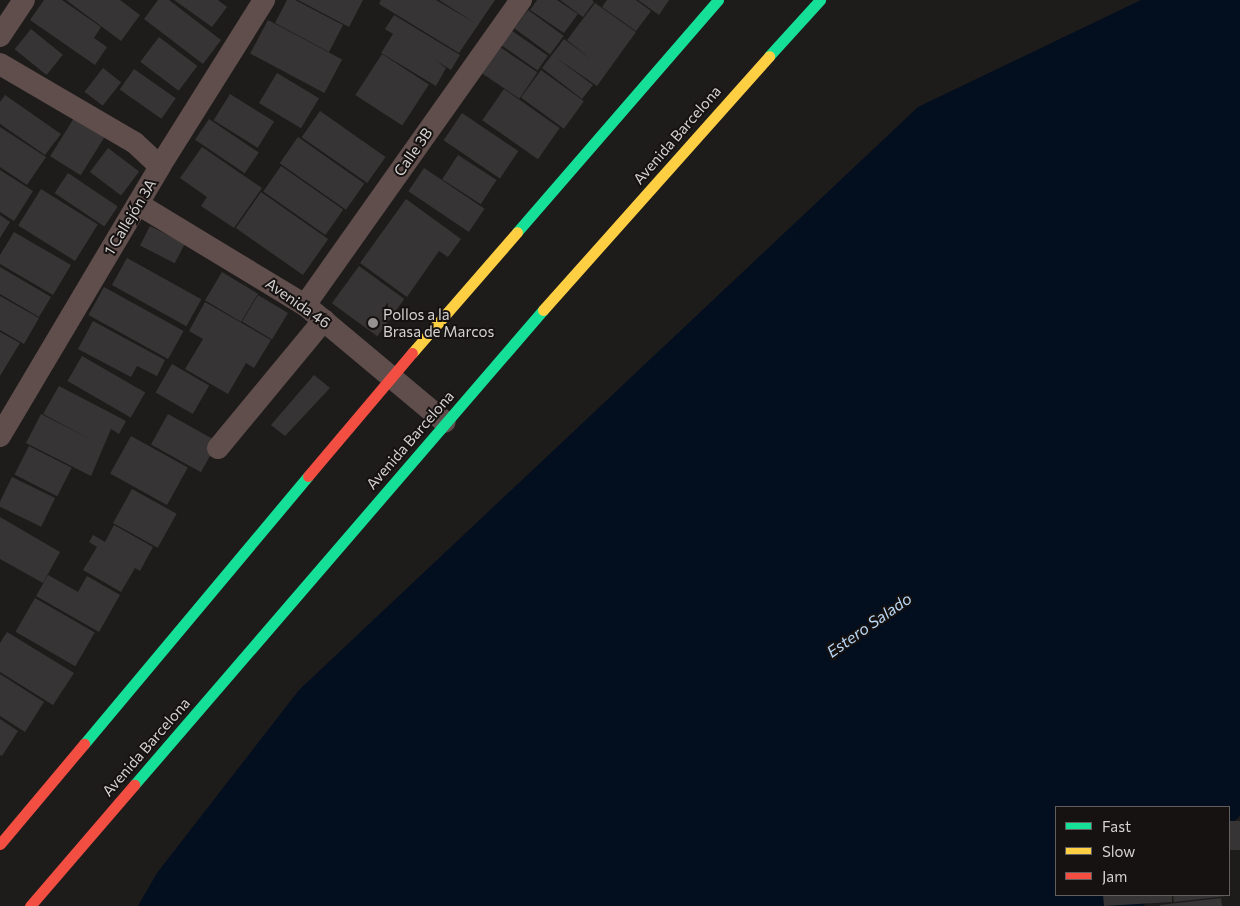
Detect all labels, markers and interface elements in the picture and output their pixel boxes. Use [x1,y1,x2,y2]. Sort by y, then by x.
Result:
street label: Avenida Barcelona [629,82,725,188]
street label: Calle 3B [390,124,436,180]
street label: 1 Callejón 3A [100,176,160,258]
street label: Avenida 46 [262,274,334,332]
place label: Pollos a la Brasa de Marcos [383,305,494,340]
marker: Pollos a la Brasa de Marcos [367,317,379,329]
street label: Avenida Barcelona [362,387,458,493]
water label: Estero Salado [823,589,915,661]
street label: Avenida Barcelona [98,694,194,800]
legend [1055,806,1230,896]
text: Fast [1102,817,1131,835]
text: Slow [1102,842,1135,860]
text: Jam [1102,867,1127,885]

